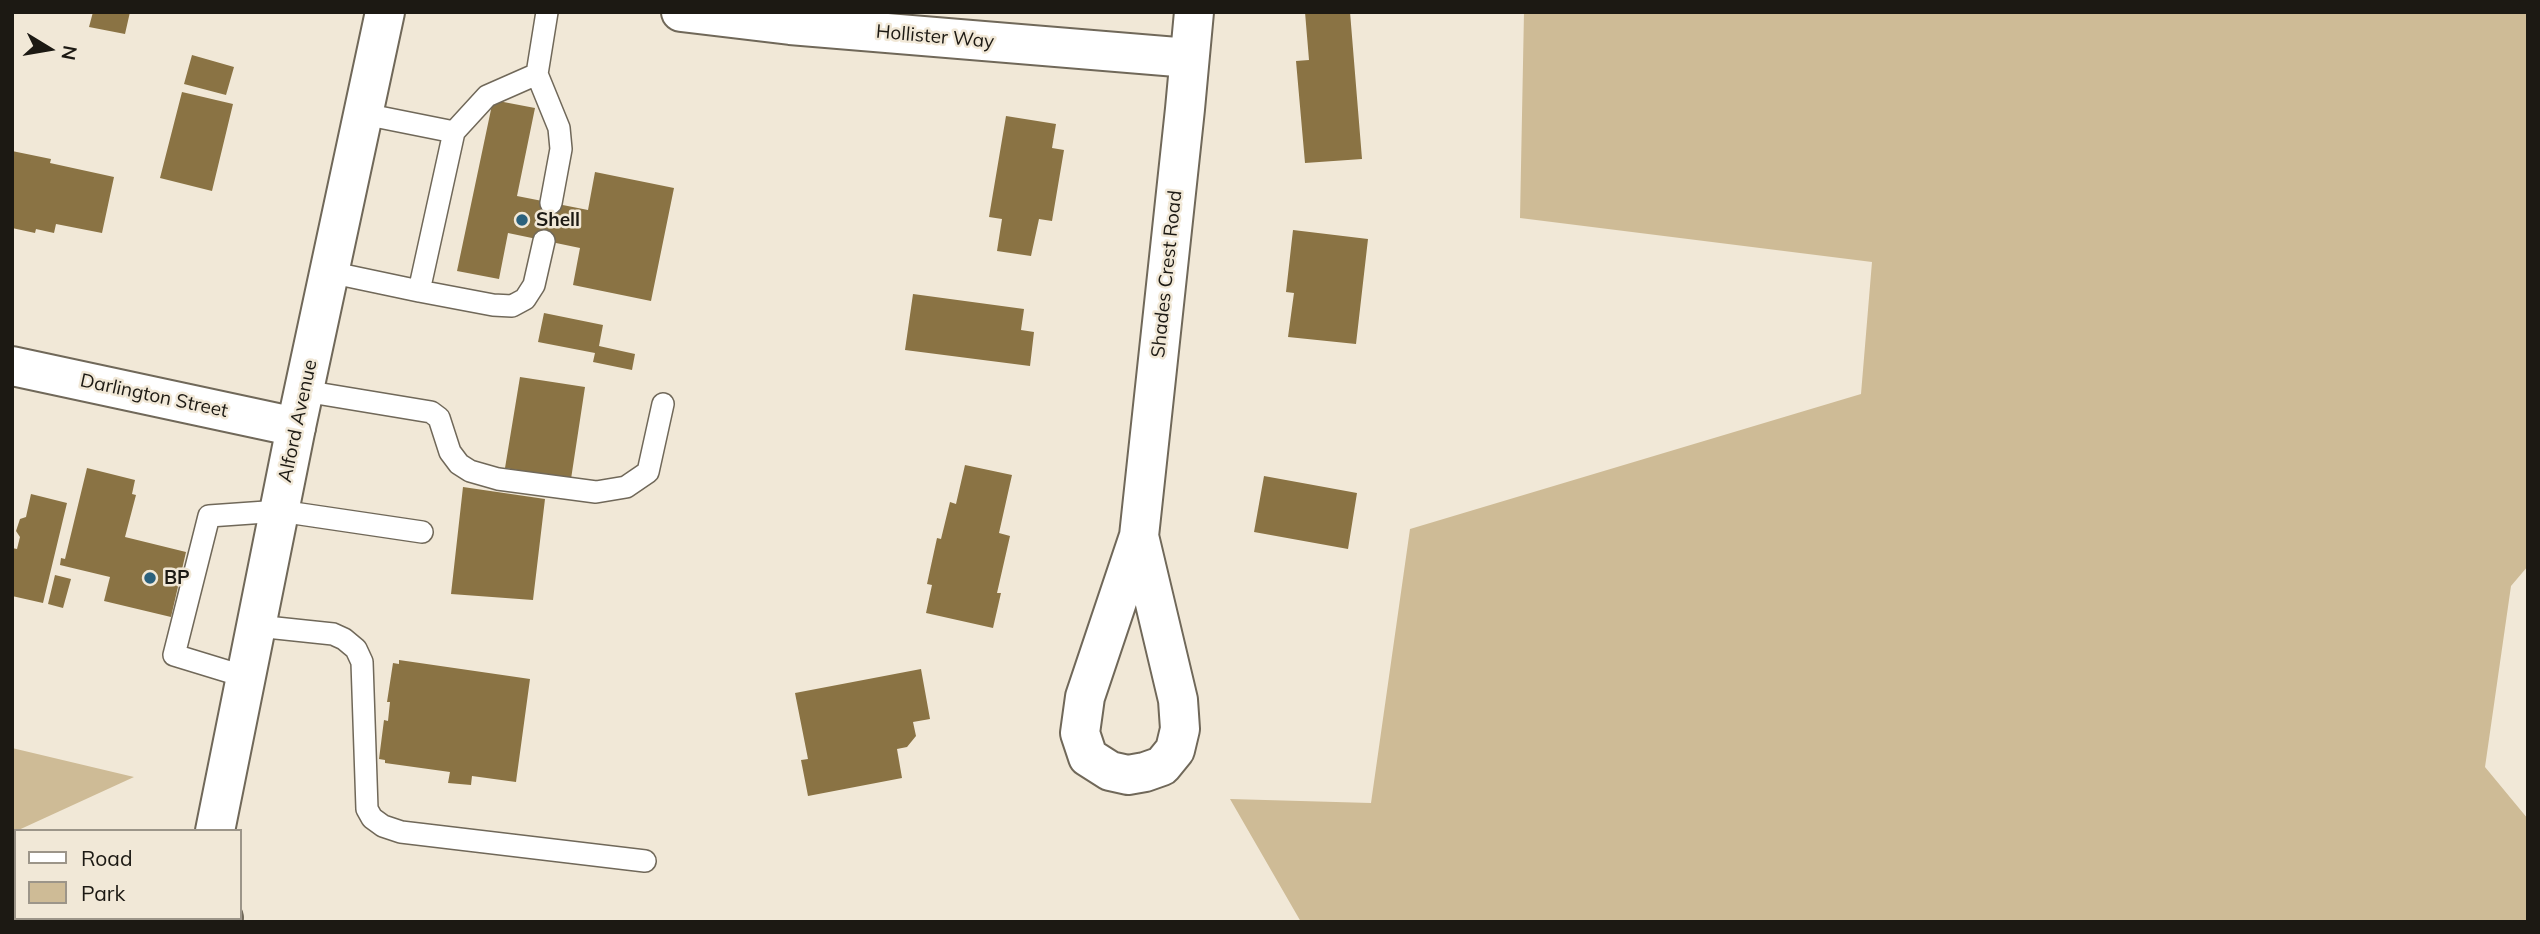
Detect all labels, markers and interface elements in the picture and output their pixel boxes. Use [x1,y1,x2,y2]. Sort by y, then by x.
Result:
north arrow [14,14,84,84]
street label: Hollister Way [875,20,995,54]
text: N [56,44,83,62]
street label: Shades Crest Road [1147,189,1187,359]
place label: Shell [536,209,580,231]
marker: Shell [514,212,530,228]
street label: Alford Avenue [274,358,322,484]
street label: Darlington Street [78,369,230,423]
place label: BP [164,567,190,589]
marker: BP [142,570,158,586]
legend [14,829,242,920]
text: Road [81,845,132,871]
text: Park [81,880,125,906]

